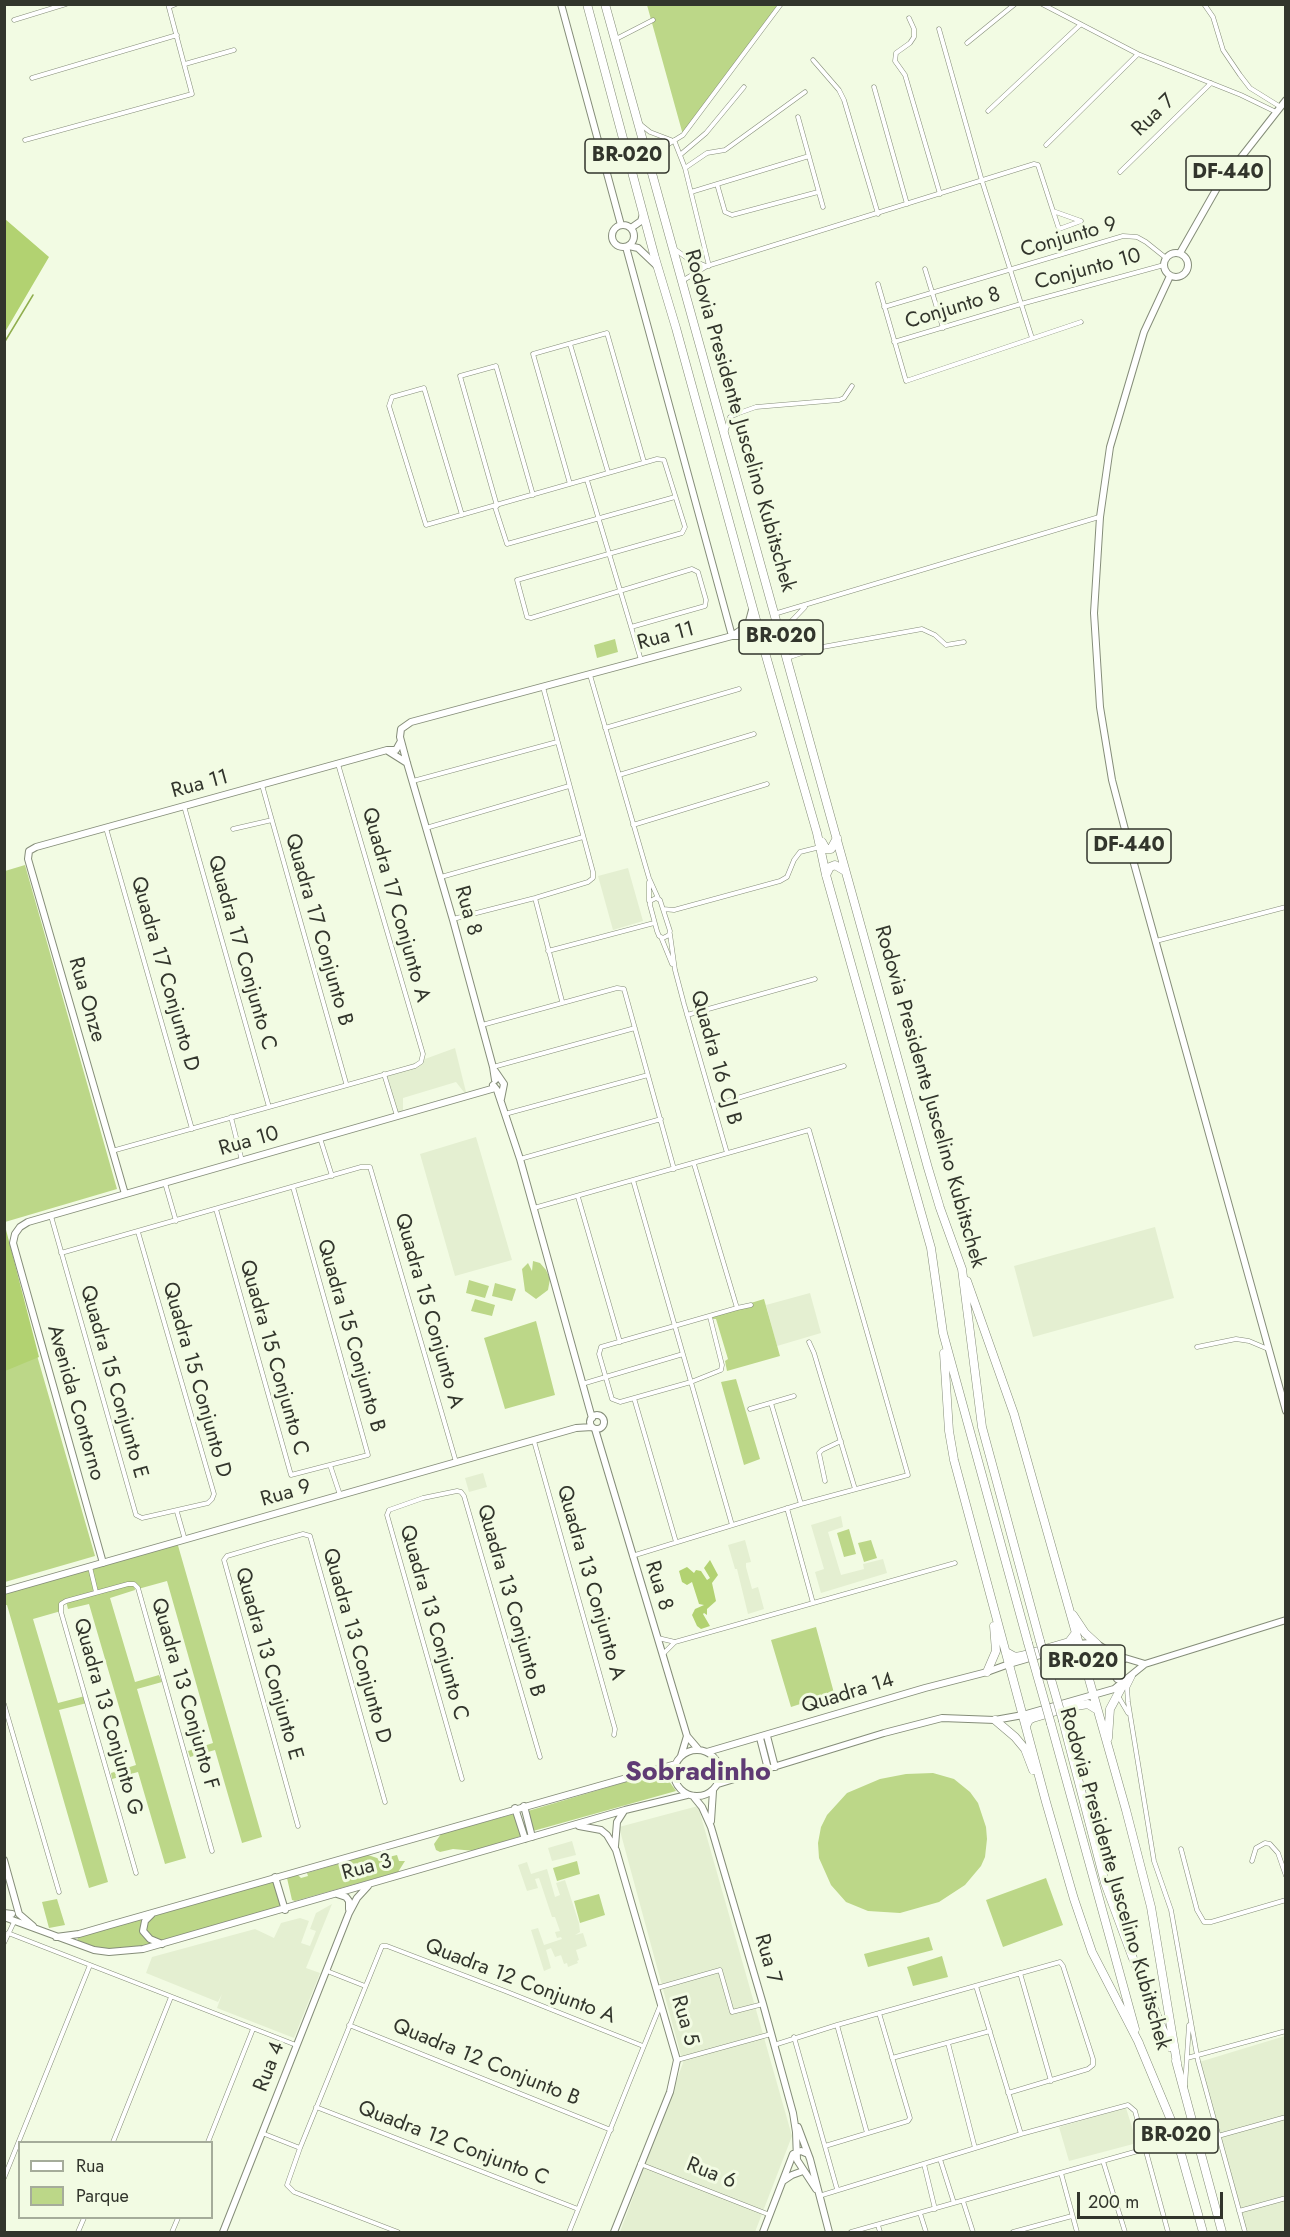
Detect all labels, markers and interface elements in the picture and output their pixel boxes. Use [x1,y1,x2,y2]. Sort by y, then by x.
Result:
street label: Rua 7 [1127,89,1181,143]
road number: BR-020 [585,139,669,173]
road number: DF-440 [1186,156,1270,190]
street label: Conjunto 9 [1018,212,1120,264]
street label: Conjunto 10 [1032,244,1144,296]
street label: Rodovia Presidente Juscelino Kubitschek [678,247,800,595]
street label: Conjunto 8 [902,283,1004,335]
street label: Rua 11 [635,617,697,657]
road number: BR-020 [739,620,823,654]
street label: Rua 11 [169,765,231,805]
street label: Quadra 17 Conjunto A [355,805,435,1005]
road number: DF-440 [1087,829,1171,863]
street label: Quadra 17 Conjunto B [278,831,358,1029]
street label: Quadra 17 Conjunto C [201,853,281,1053]
street label: Quadra 17 Conjunto D [124,874,204,1074]
street label: Rua 8 [448,883,486,939]
street label: Rodovia Presidente Juscelino Kubitschek [868,923,990,1271]
street label: Rua Onze [62,955,110,1045]
street label: Quadra 16 CJ B [684,988,746,1128]
street label: Rua 10 [216,1121,282,1163]
street label: Quadra 15 Conjunto A [388,1211,468,1411]
street label: Quadra 15 Conjunto B [310,1237,390,1435]
street label: Quadra 15 Conjunto C [233,1257,313,1459]
street label: Quadra 15 Conjunto D [156,1279,236,1481]
street label: Quadra 15 Conjunto E [73,1283,153,1481]
street label: Avenida Contorno [41,1322,109,1484]
street label: Rua 9 [258,1475,314,1513]
street label: Quadra 13 Conjunto A [550,1483,630,1683]
street label: Quadra 13 Conjunto B [470,1502,550,1700]
street label: Quadra 13 Conjunto C [393,1523,473,1723]
street label: Quadra 13 Conjunto D [316,1546,396,1746]
street label: Rua 8 [639,1558,677,1614]
street label: Quadra 13 Conjunto E [228,1565,308,1763]
street label: Quadra 13 Conjunto F [145,1595,223,1793]
street label: Quadra 13 Conjunto G [67,1616,147,1818]
road number: BR-020 [1041,1645,1125,1679]
street label: Quadra 14 [799,1668,897,1720]
street label: Rodovia Presidente Juscelino Kubitschek [1053,1705,1175,2053]
district label: Sobradinho [625,1757,771,1789]
street label: Rua 3 [339,1849,395,1887]
street label: Rua 7 [748,1931,786,1987]
street label: Quadra 12 Conjunto A [421,1934,619,2030]
street label: Rua 5 [665,1993,703,2049]
street label: Quadra 12 Conjunto B [389,2014,583,2112]
street label: Rua 4 [249,2038,291,2096]
street label: Quadra 12 Conjunto C [354,2096,552,2192]
road number: BR-020 [1134,2119,1218,2153]
legend [18,2141,213,2219]
text: Rua [76,2153,104,2179]
street label: Rua 6 [683,2153,739,2195]
scale bar [1080,2180,1226,2218]
text: Parque [76,2183,129,2209]
text: 200 m [1088,2189,1139,2215]

